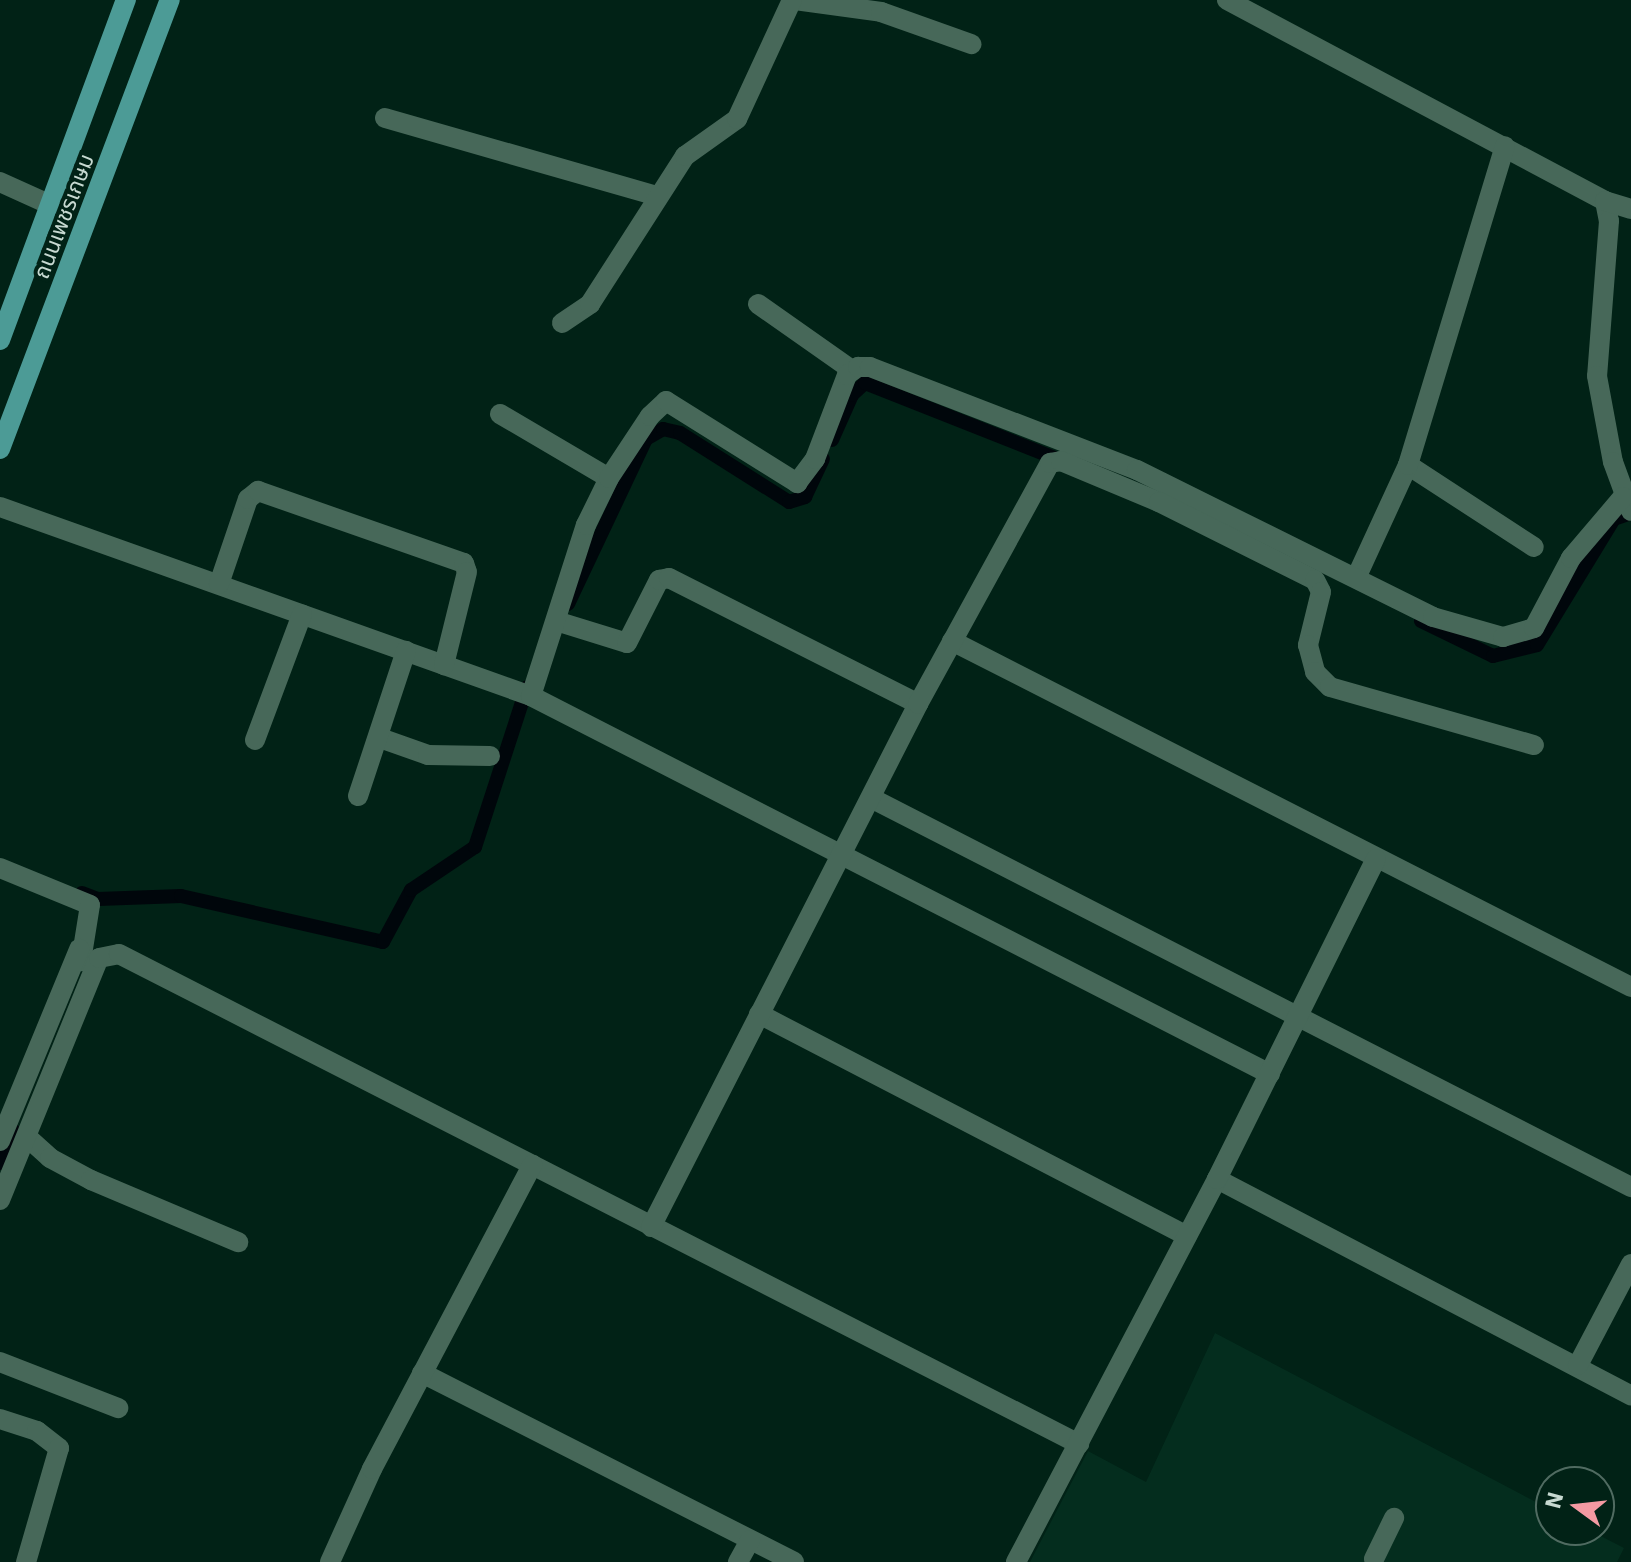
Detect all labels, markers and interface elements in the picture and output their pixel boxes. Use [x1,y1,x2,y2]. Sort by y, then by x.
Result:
street label: ถนนเพชรเกษม [27,150,99,282]
north arrow [1535,1466,1615,1546]
text: N [1537,1489,1569,1512]

